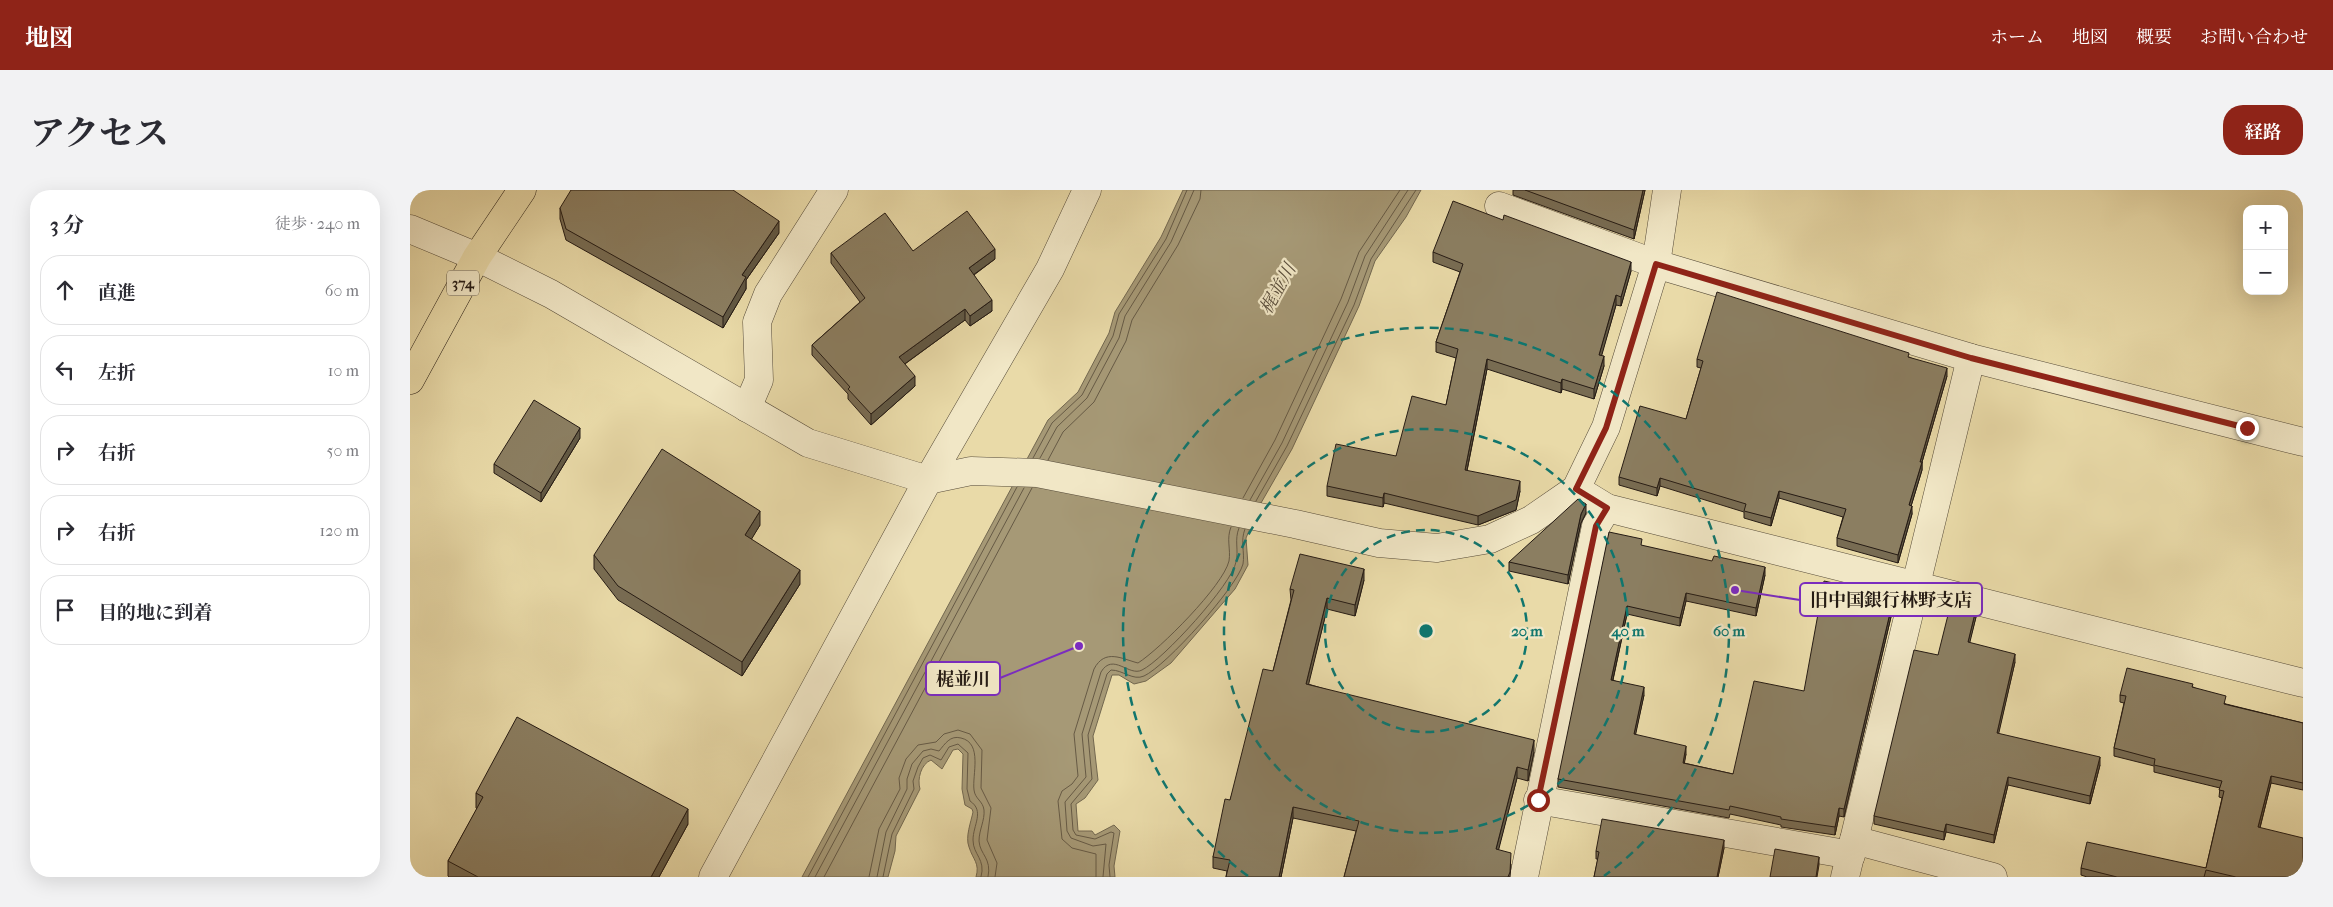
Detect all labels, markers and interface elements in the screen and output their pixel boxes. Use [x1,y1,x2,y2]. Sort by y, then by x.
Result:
text: 地図 [25,24,73,52]
text: ホーム [1990,27,2044,48]
text: 地図 [2072,27,2108,48]
text: 概要 [2136,27,2172,48]
text: お問い合わせ [2200,27,2308,48]
button: 経路 [2223,105,2303,155]
text: アクセス [30,113,169,154]
map controls [2243,205,2288,295]
button: + [2243,205,2288,250]
text: 3 分 [50,213,84,237]
text: 徒歩 · 240 m [275,214,360,233]
button: − [2243,250,2288,295]
water label: 梶並川 [1256,259,1301,318]
road number: 374 [447,270,479,296]
icon: ahead [51,276,79,304]
text: 60 m [325,281,359,300]
text: 直進 [98,282,136,304]
icon: left [51,356,79,384]
text: 10 m [328,361,359,380]
text: 左折 [98,362,136,384]
route end [2236,417,2259,440]
icon: right [51,436,79,464]
text: 50 m [327,441,359,460]
text: 右折 [98,442,136,464]
icon: right [51,516,79,544]
text: 120 m [320,521,359,540]
text: 右折 [98,522,136,544]
callout: 旧中国銀行林野支店 [1800,583,1982,616]
text: 旧中国銀行林野支店 [1810,590,1972,611]
icon: arrive [51,596,79,624]
text: 目的地に到着 [98,602,212,624]
centre of rings [1417,622,1435,640]
text: 20 m [1511,622,1543,640]
text: 40 m [1611,622,1645,640]
text: 60 m [1713,622,1746,640]
callout: 梶並川 [926,662,1000,695]
text: 梶並川 [936,669,990,690]
route start [1527,789,1550,812]

